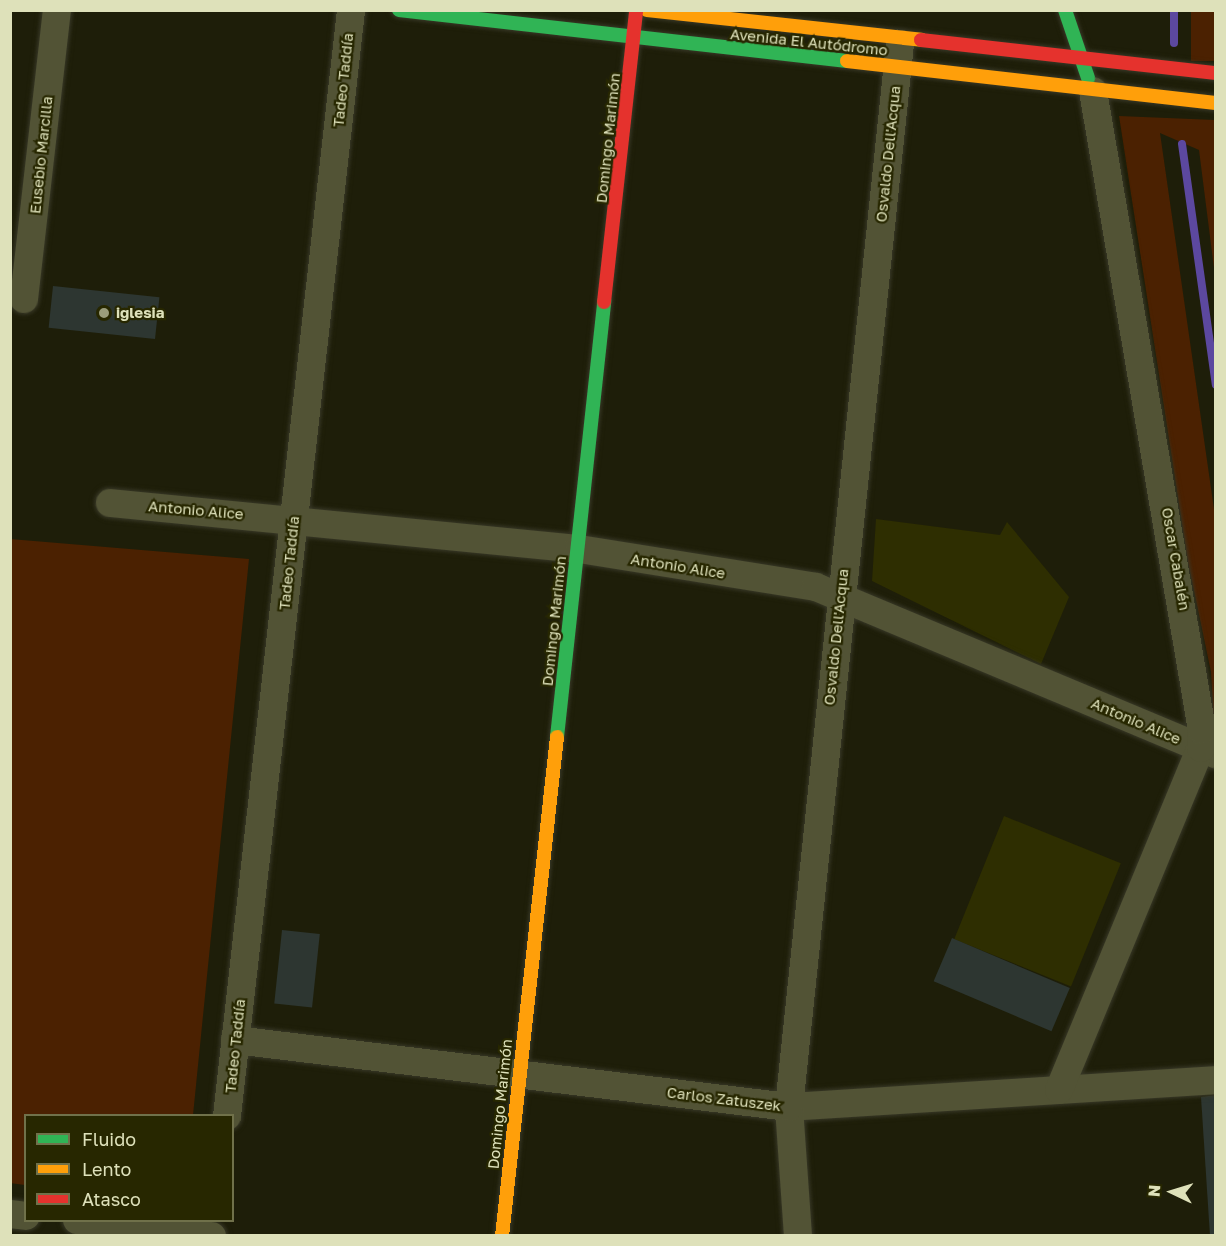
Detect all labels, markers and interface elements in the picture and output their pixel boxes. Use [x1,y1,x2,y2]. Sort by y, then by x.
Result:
street label: Avenida El Autódromo [729,25,889,59]
street label: Tadeo Taddía [329,32,357,128]
street label: Domingo Marimón [592,72,624,204]
street label: Osvaldo Dell'Acqua [872,85,904,223]
street label: Eusebio Marcilla [26,95,56,215]
place label: iglesia [116,304,164,322]
marker: iglesia [97,306,111,320]
street label: Antonio Alice [148,497,244,523]
street label: Oscar Cabalén [1158,506,1194,612]
street label: Tadeo Taddía [275,515,303,611]
street label: Antonio Alice [629,550,727,582]
street label: Domingo Marimón [538,555,570,687]
street label: Osvaldo Dell'Acqua [820,568,852,706]
street label: Antonio Alice [1088,694,1184,748]
street label: Tadeo Taddía [221,998,249,1094]
street label: Domingo Marimón [484,1038,516,1170]
street label: Carlos Zatuszek [666,1083,782,1115]
legend [24,1114,234,1222]
text: Fluido [82,1128,136,1150]
text: Lento [82,1158,131,1180]
north arrow [1142,1162,1202,1222]
text: N [1144,1184,1164,1198]
text: Atasco [82,1188,141,1210]

